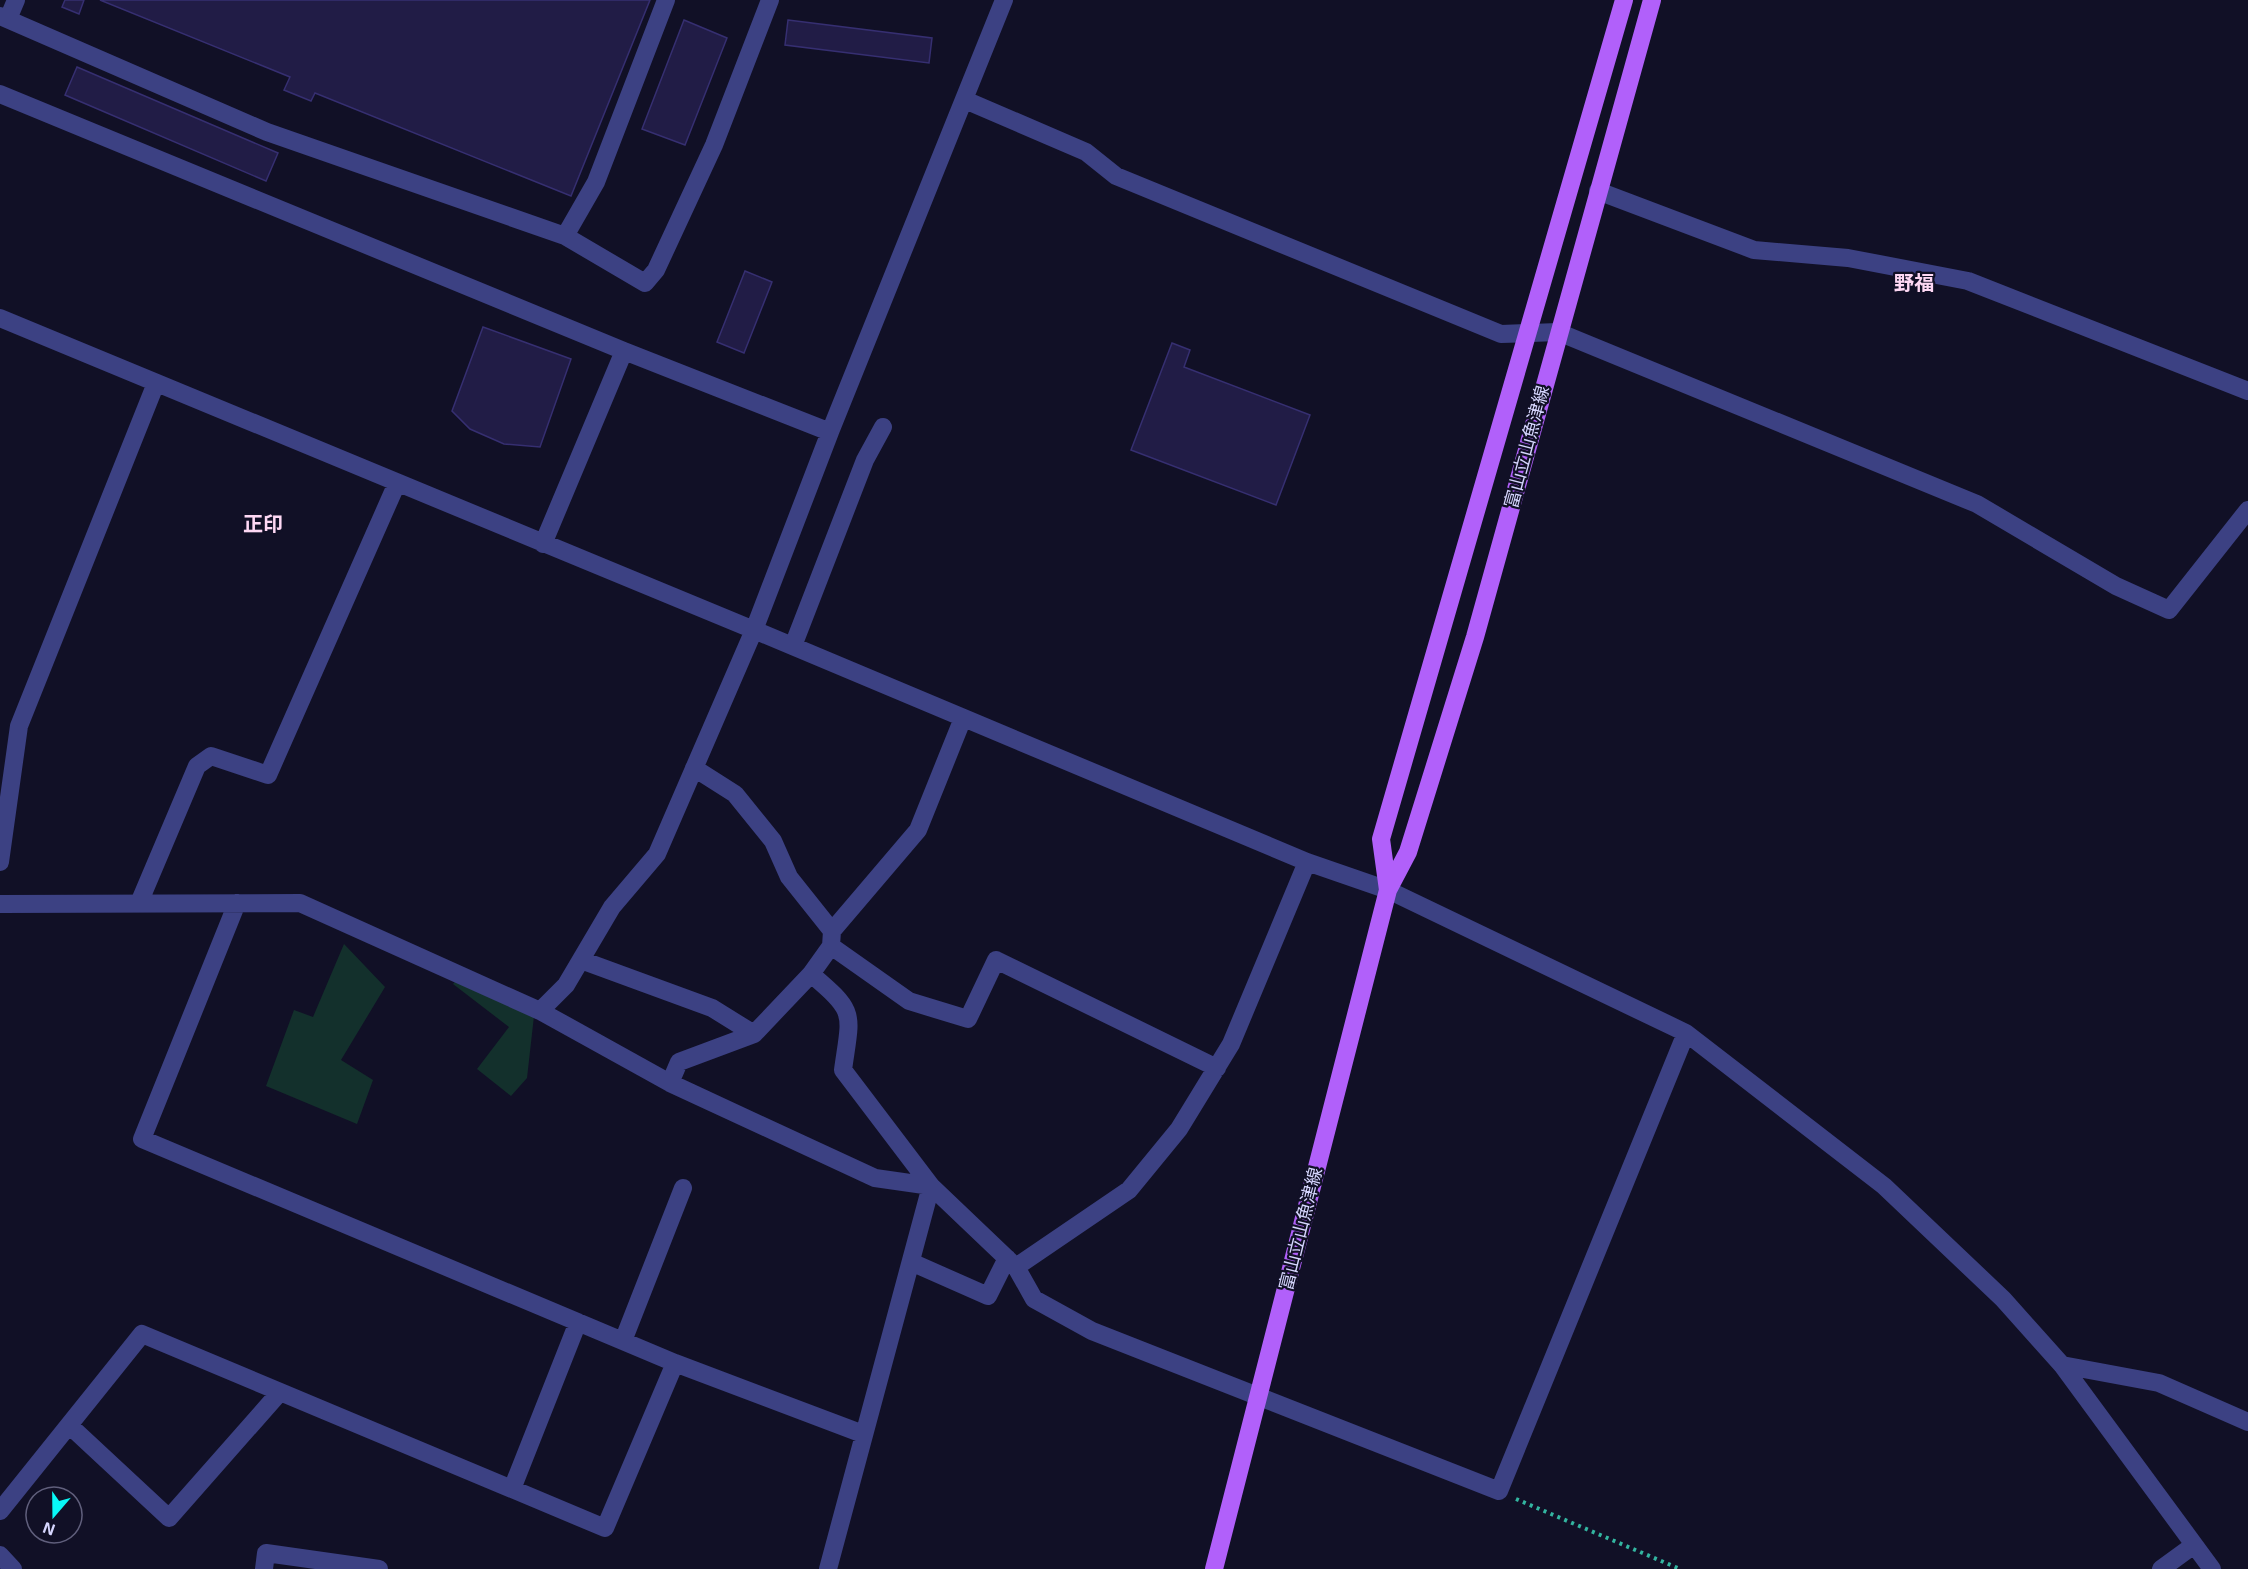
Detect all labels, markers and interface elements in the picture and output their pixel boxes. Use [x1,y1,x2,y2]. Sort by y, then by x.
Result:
district label: 野福 [1894,270,1934,294]
street label: 富山立山魚津線 [1499,383,1553,510]
district label: 正印 [243,511,283,535]
street label: 富山立山魚津線 [1274,1165,1326,1293]
north arrow [24,1485,84,1545]
text: N [40,1519,57,1540]

